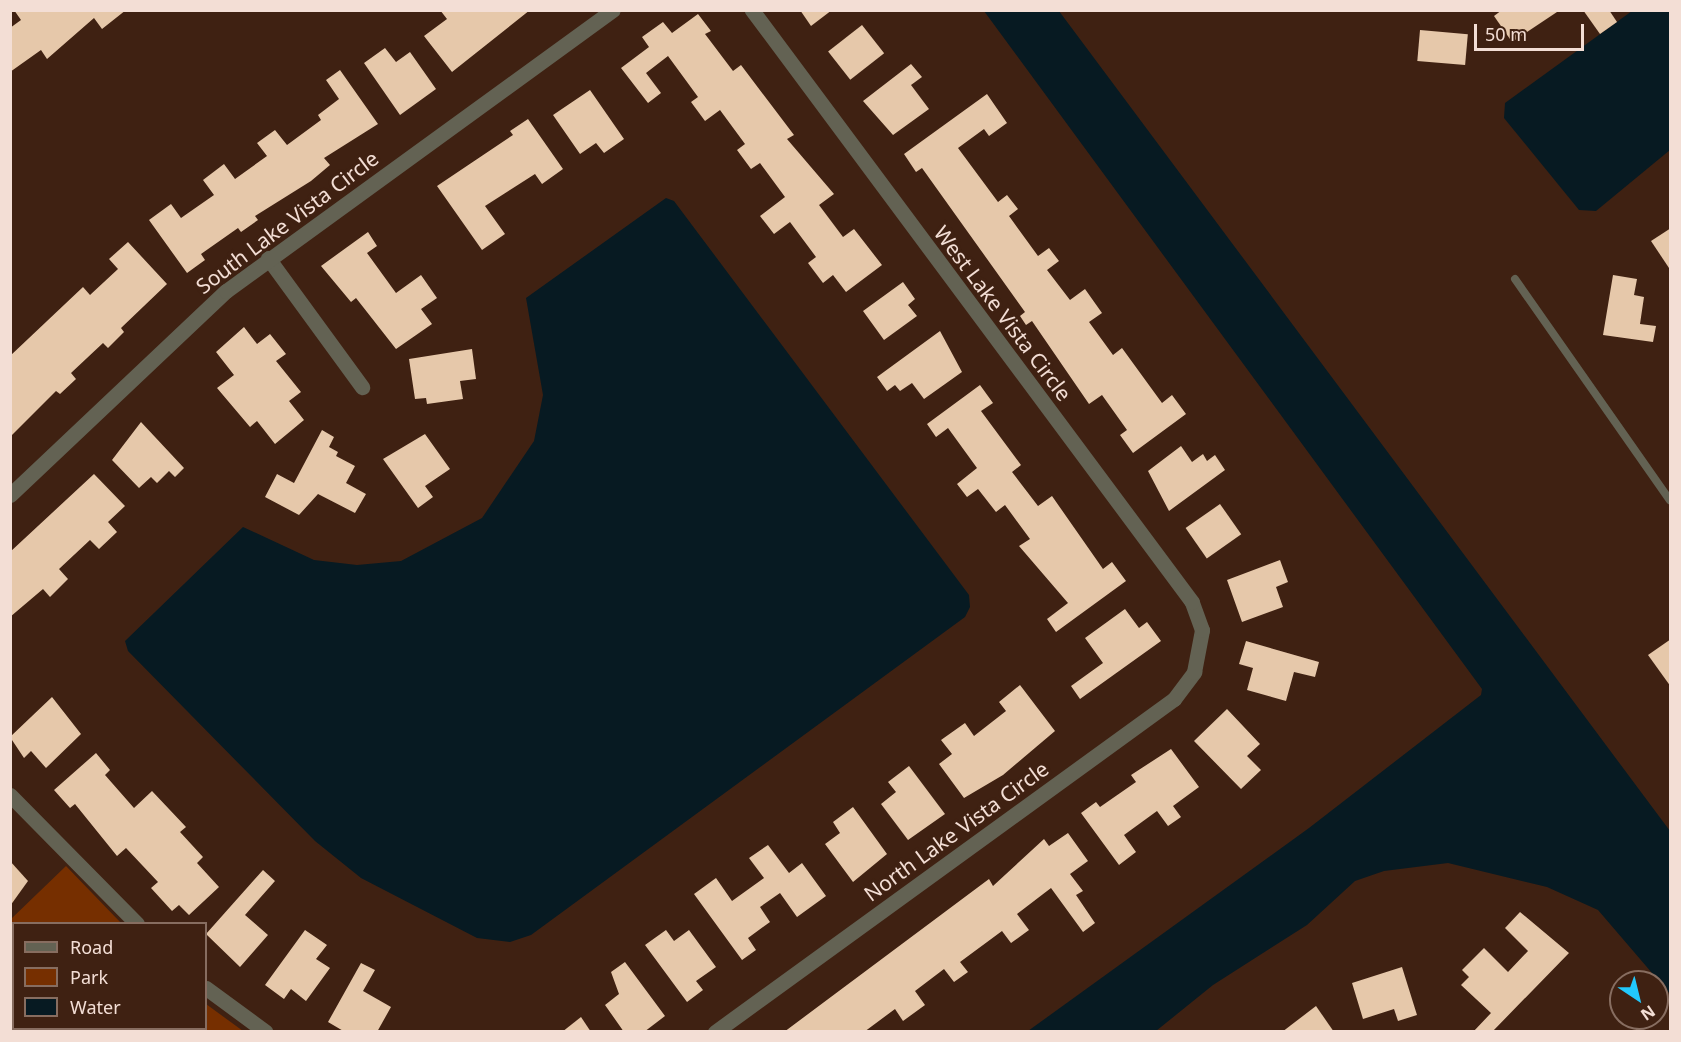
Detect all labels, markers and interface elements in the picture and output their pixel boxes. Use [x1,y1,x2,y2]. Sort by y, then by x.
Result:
scale bar [1477,12,1586,50]
text: 50 m [1485,22,1527,46]
street label: South Lake Vista Circle [191,145,383,299]
street label: West Lake Vista Circle [929,221,1077,405]
street label: North Lake Vista Circle [859,756,1053,906]
legend [12,922,207,1030]
text: Road [70,935,113,959]
text: Park [70,965,108,989]
north arrow [1609,970,1669,1030]
text: Water [70,995,121,1019]
text: N [1637,1000,1660,1026]

